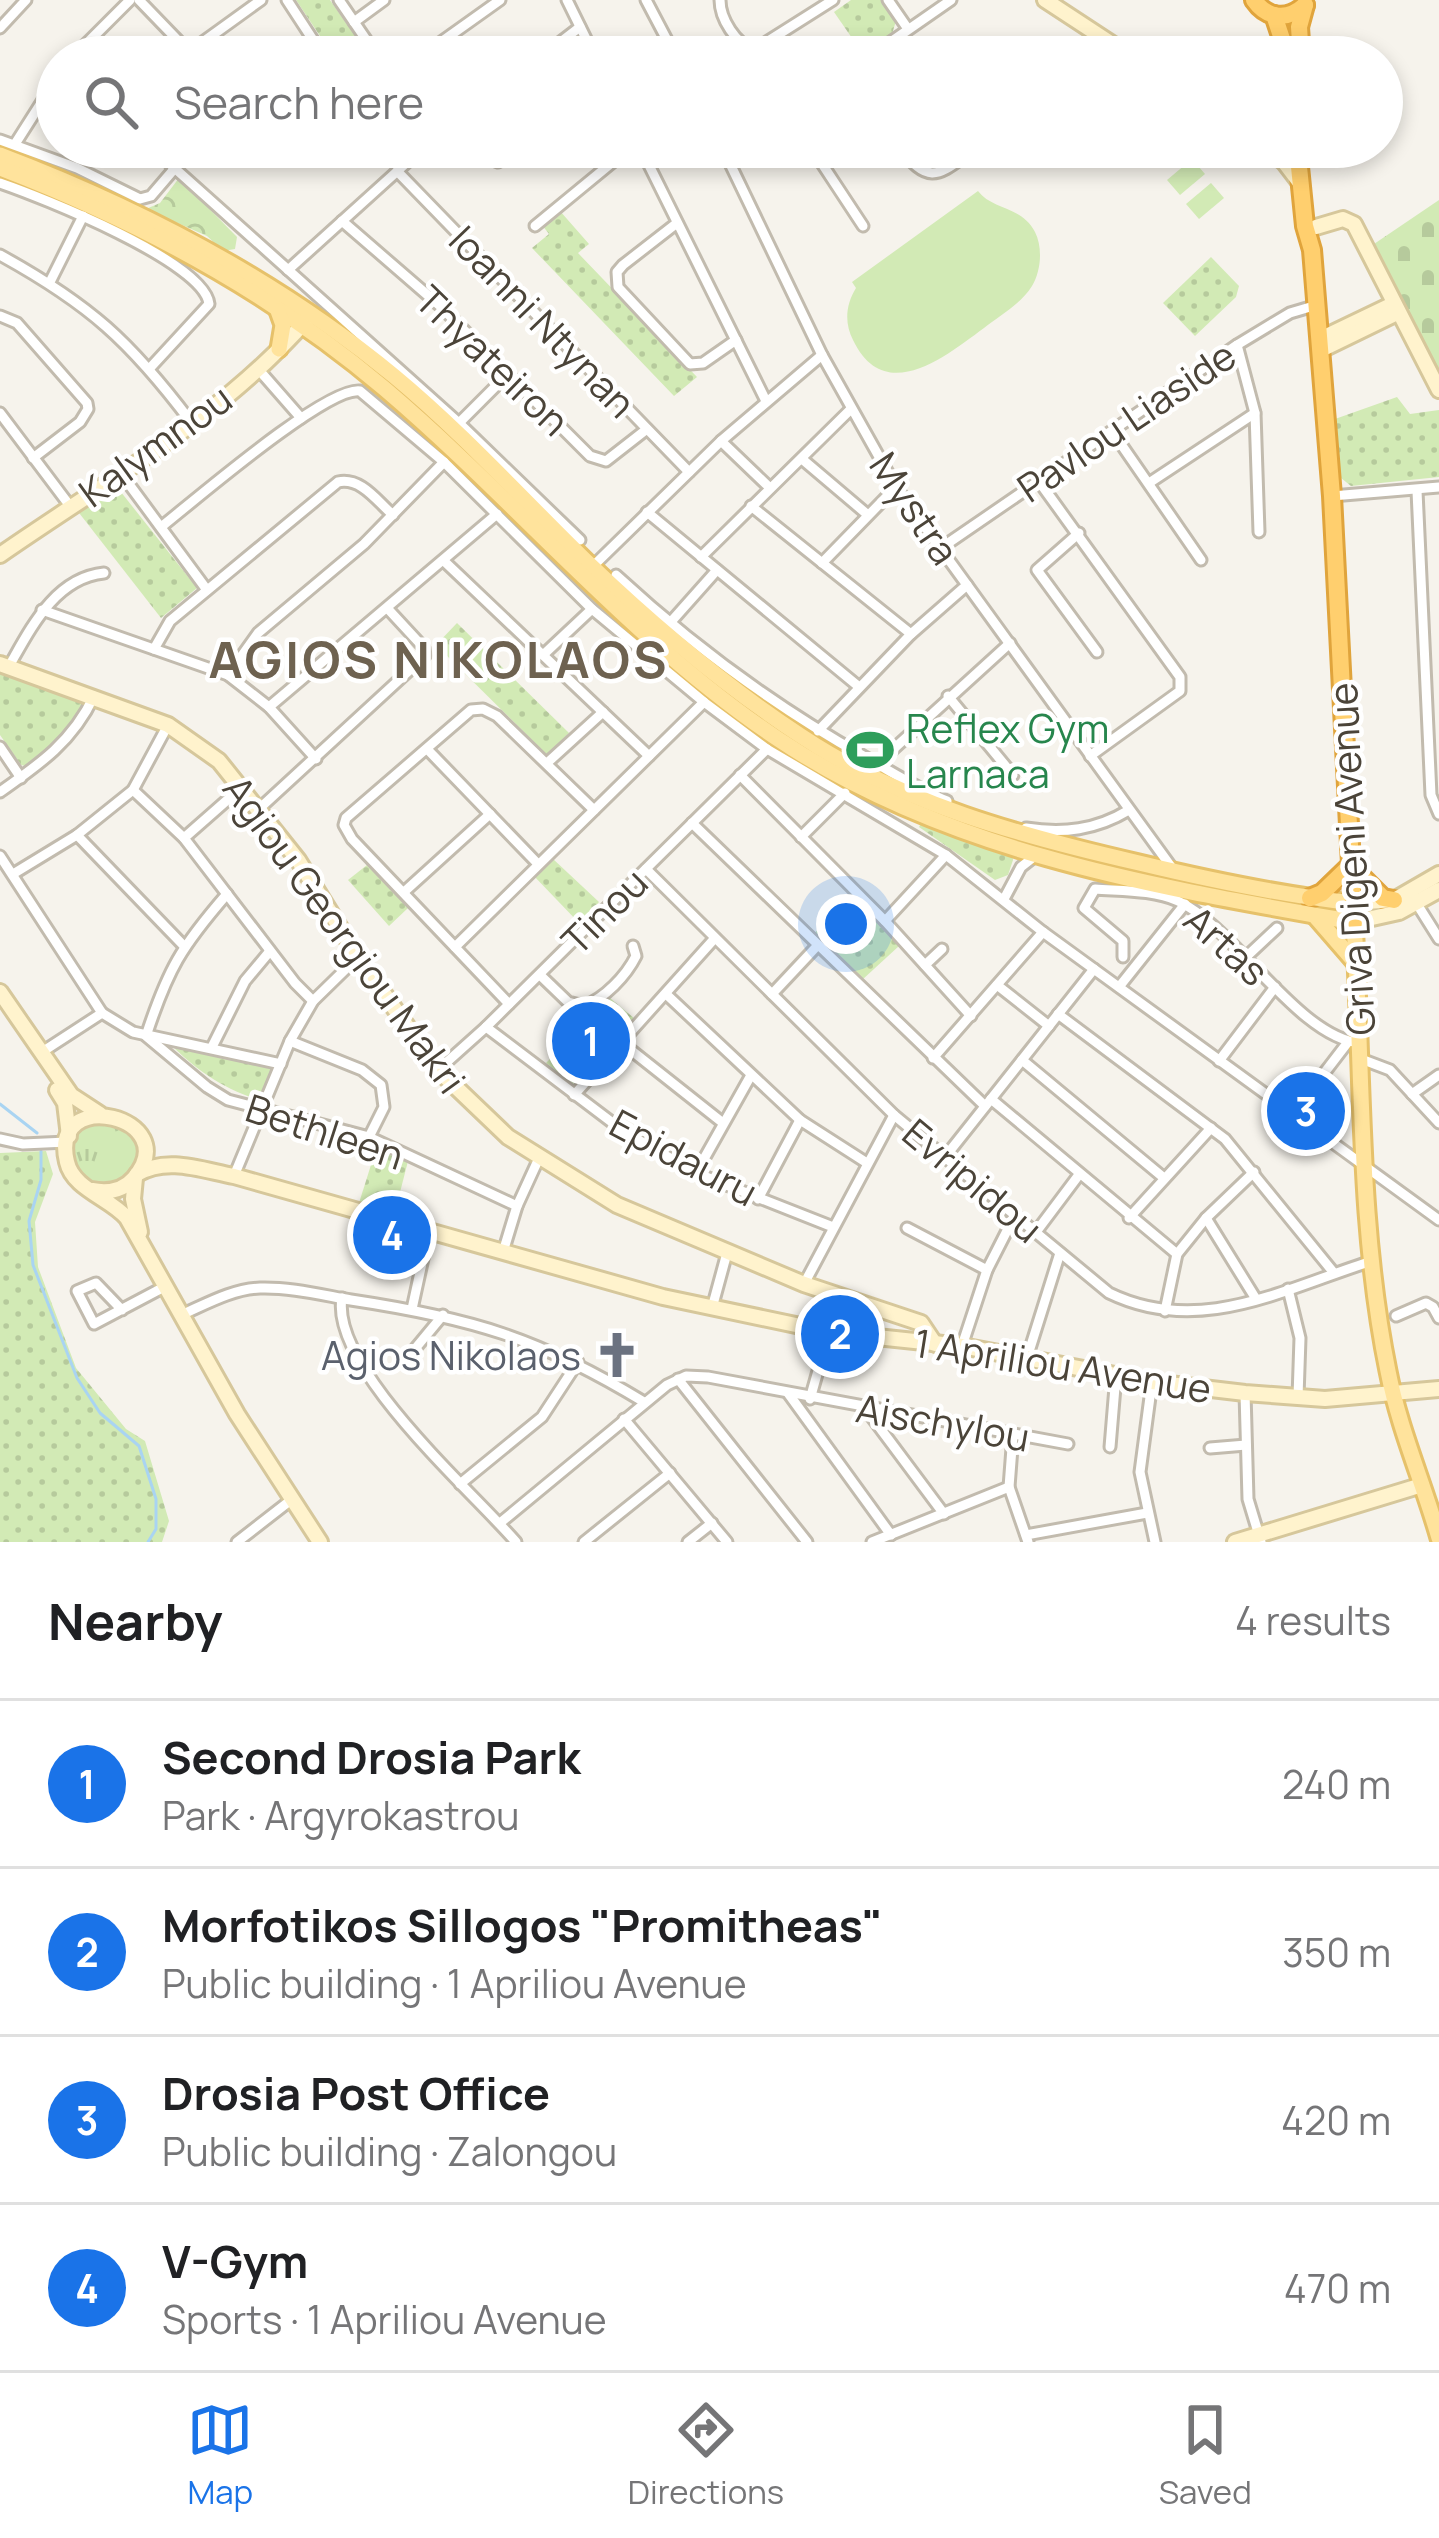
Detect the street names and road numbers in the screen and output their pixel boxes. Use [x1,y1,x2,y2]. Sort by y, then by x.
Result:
street label: Ioanni Ntynan [438,213,648,429]
street label: Thyateiron [404,273,582,447]
street label: Pavlou Liaside [1006,328,1246,514]
street label: Kalymnou [68,371,242,519]
street label: Mystra [858,441,972,575]
street label: Griva Digeni Avenue [1315,681,1387,1037]
street label: Agiou Georgiou Makri [211,764,479,1104]
street label: Tinou [549,856,659,966]
street label: Artas [1173,893,1281,997]
street label: Bethleen [239,1080,411,1182]
street label: Epidauru [601,1096,767,1218]
street label: Evripidou [892,1106,1054,1254]
street label: 1 Apriliou Avenue [911,1315,1215,1415]
street label: Aischylou [852,1380,1034,1464]

